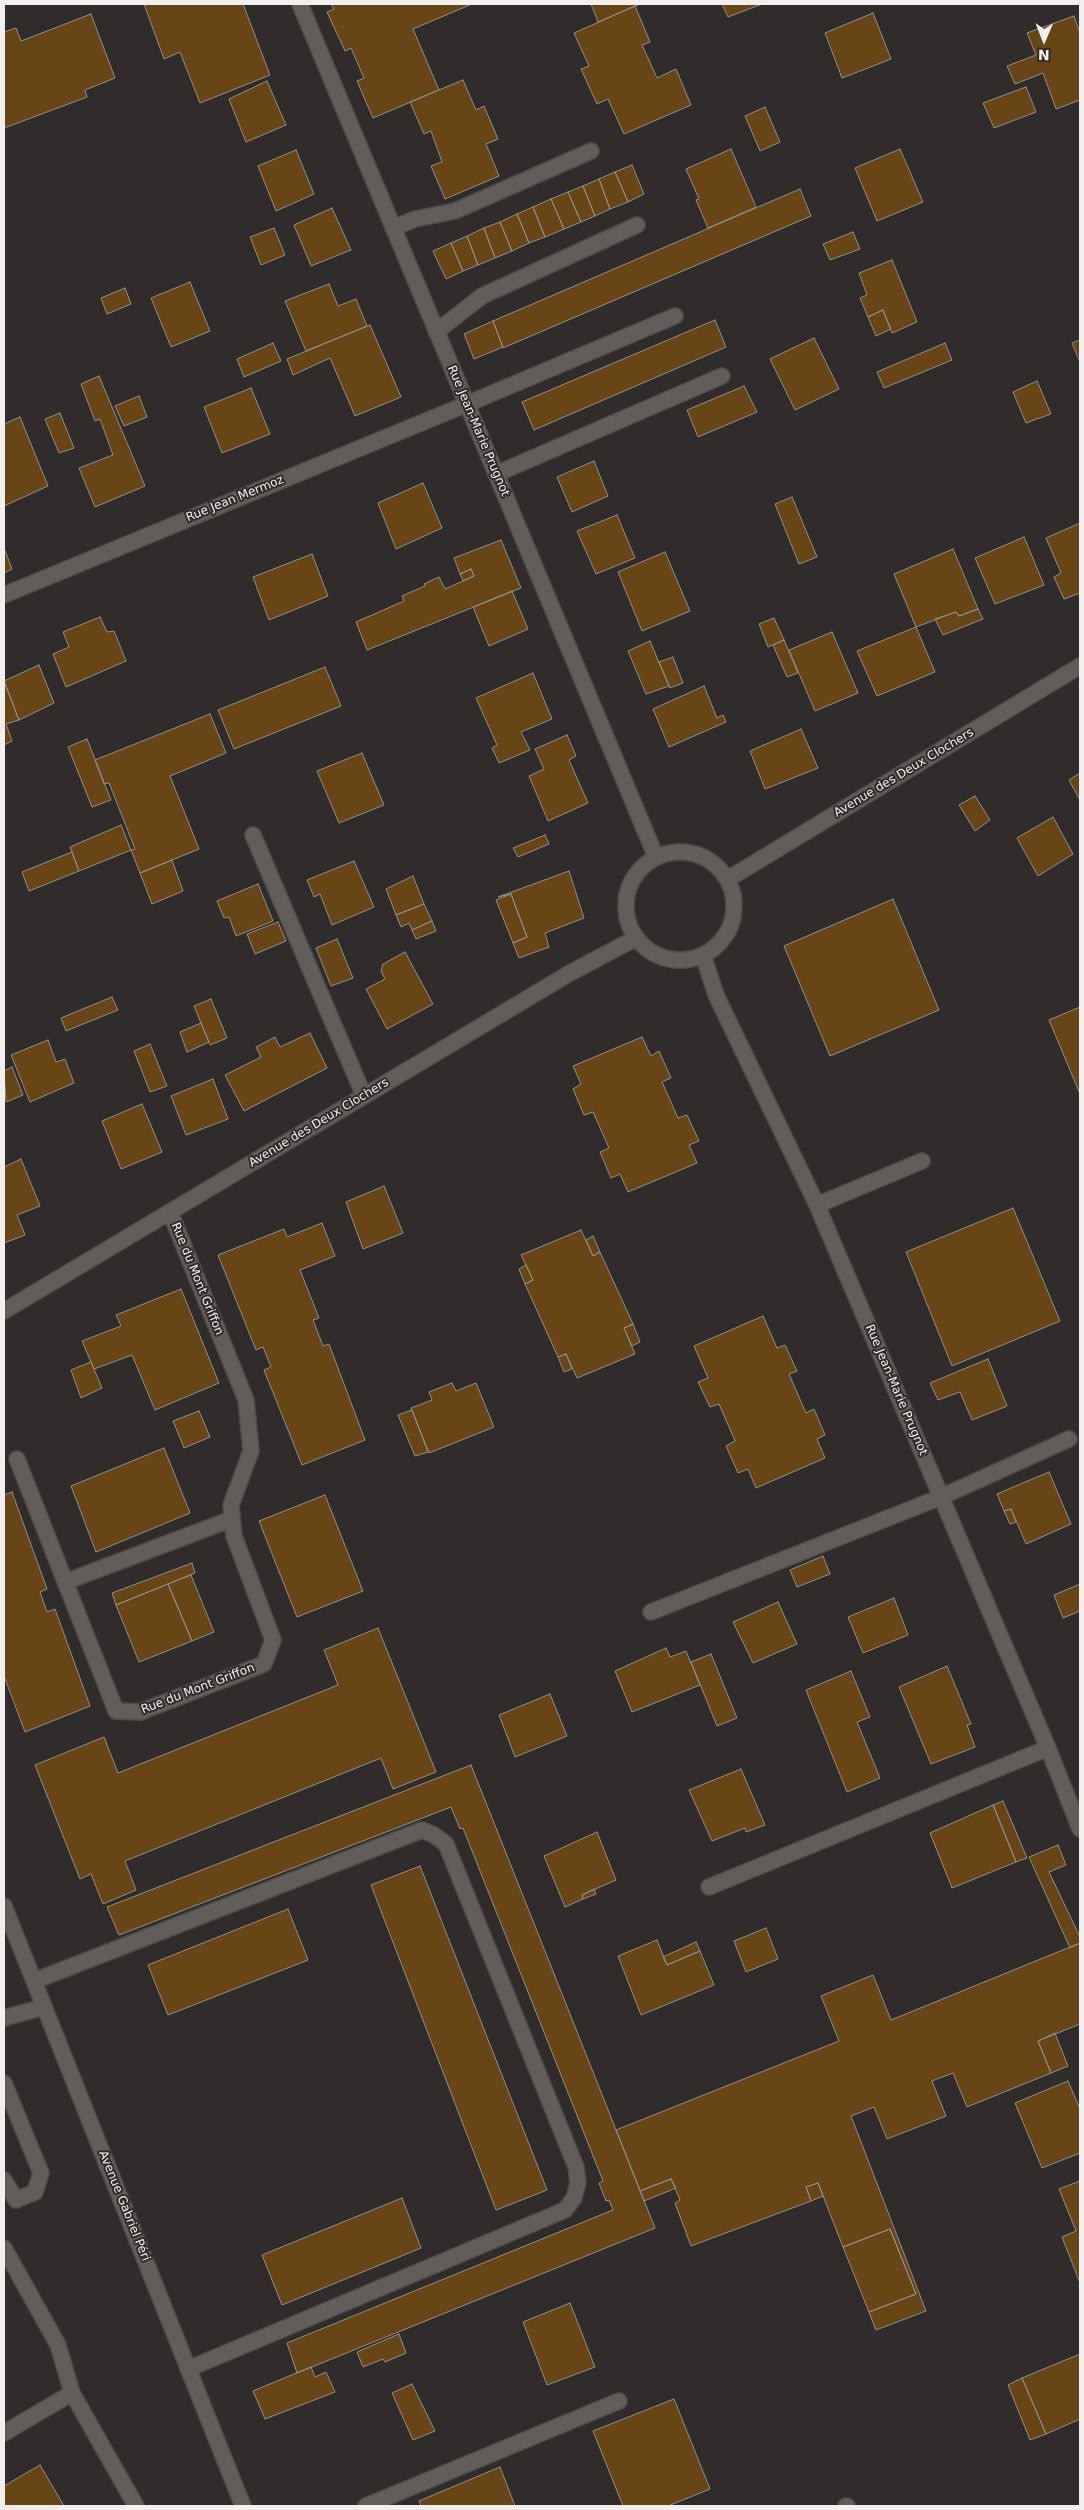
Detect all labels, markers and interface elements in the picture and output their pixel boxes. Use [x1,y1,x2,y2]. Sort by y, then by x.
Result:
north arrow [1019,15,1069,65]
text: N [1038,47,1050,63]
street label: Rue Jean-Marie Prugnot [444,363,512,499]
street label: Rue Jean Mermoz [184,473,286,525]
street label: Avenue des Deux Clochers [832,726,976,820]
street label: Avenue des Deux Clochers [247,1076,391,1170]
street label: Rue du Mont Griffon [168,1221,226,1337]
street label: Rue Jean-Marie Prugnot [862,1322,930,1458]
street label: Rue du Mont Griffon [139,1661,257,1717]
street label: Avenue Gabriel Péri [95,2149,153,2263]

